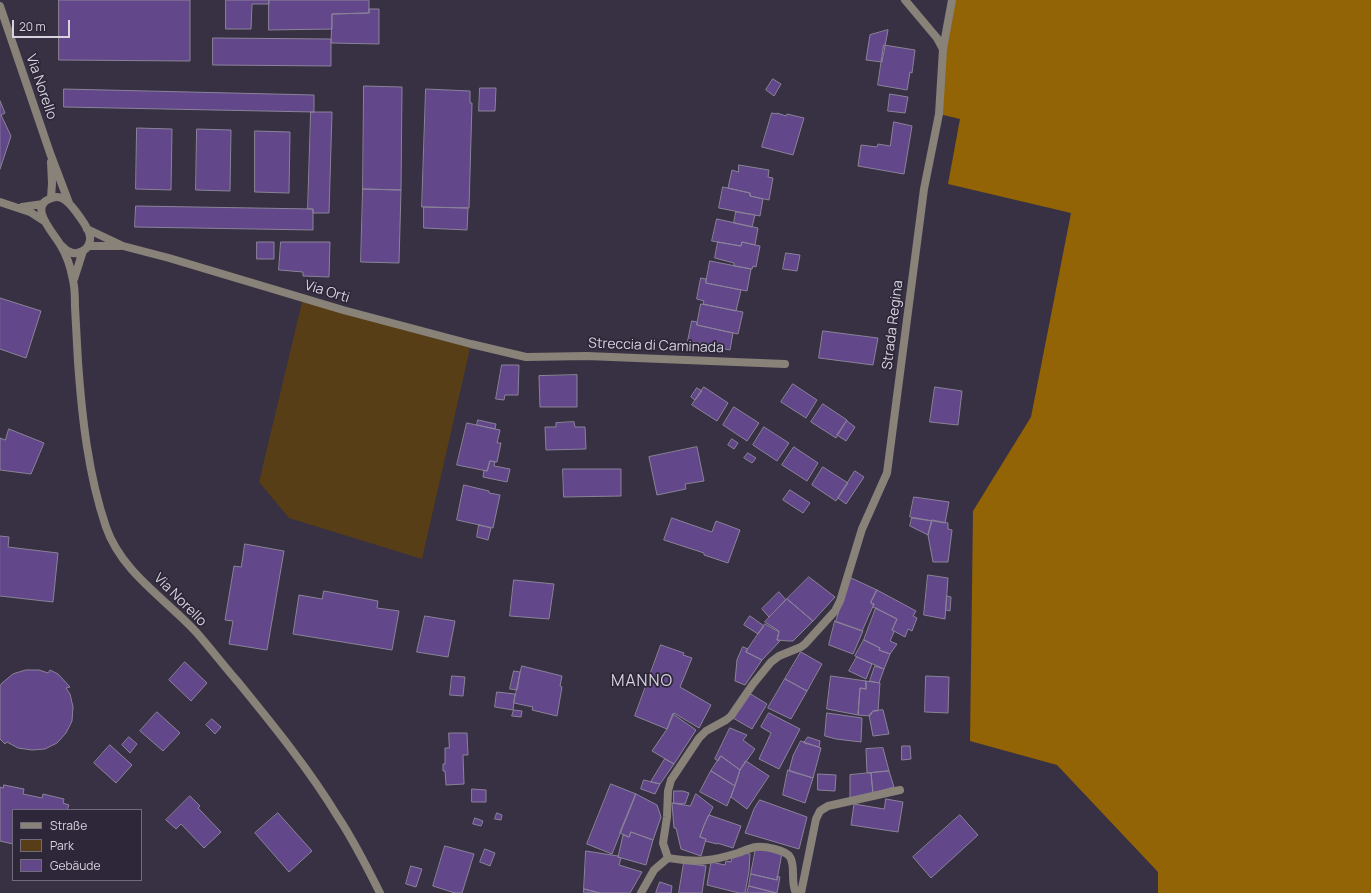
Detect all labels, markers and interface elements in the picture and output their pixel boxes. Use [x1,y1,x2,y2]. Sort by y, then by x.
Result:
scale bar [14,12,72,38]
text: 20 m [19,18,46,35]
street label: Via Norello [22,52,60,122]
street label: Via Orti [303,277,351,307]
street label: Strada Regina [879,279,907,371]
street label: Streccia di Caminada [588,335,724,357]
street label: Via Norello [150,570,210,630]
district label: MANNO [611,672,673,692]
legend [12,809,142,881]
text: Straße [50,817,87,834]
text: Park [50,837,74,854]
text: Gebäude [50,857,101,874]

